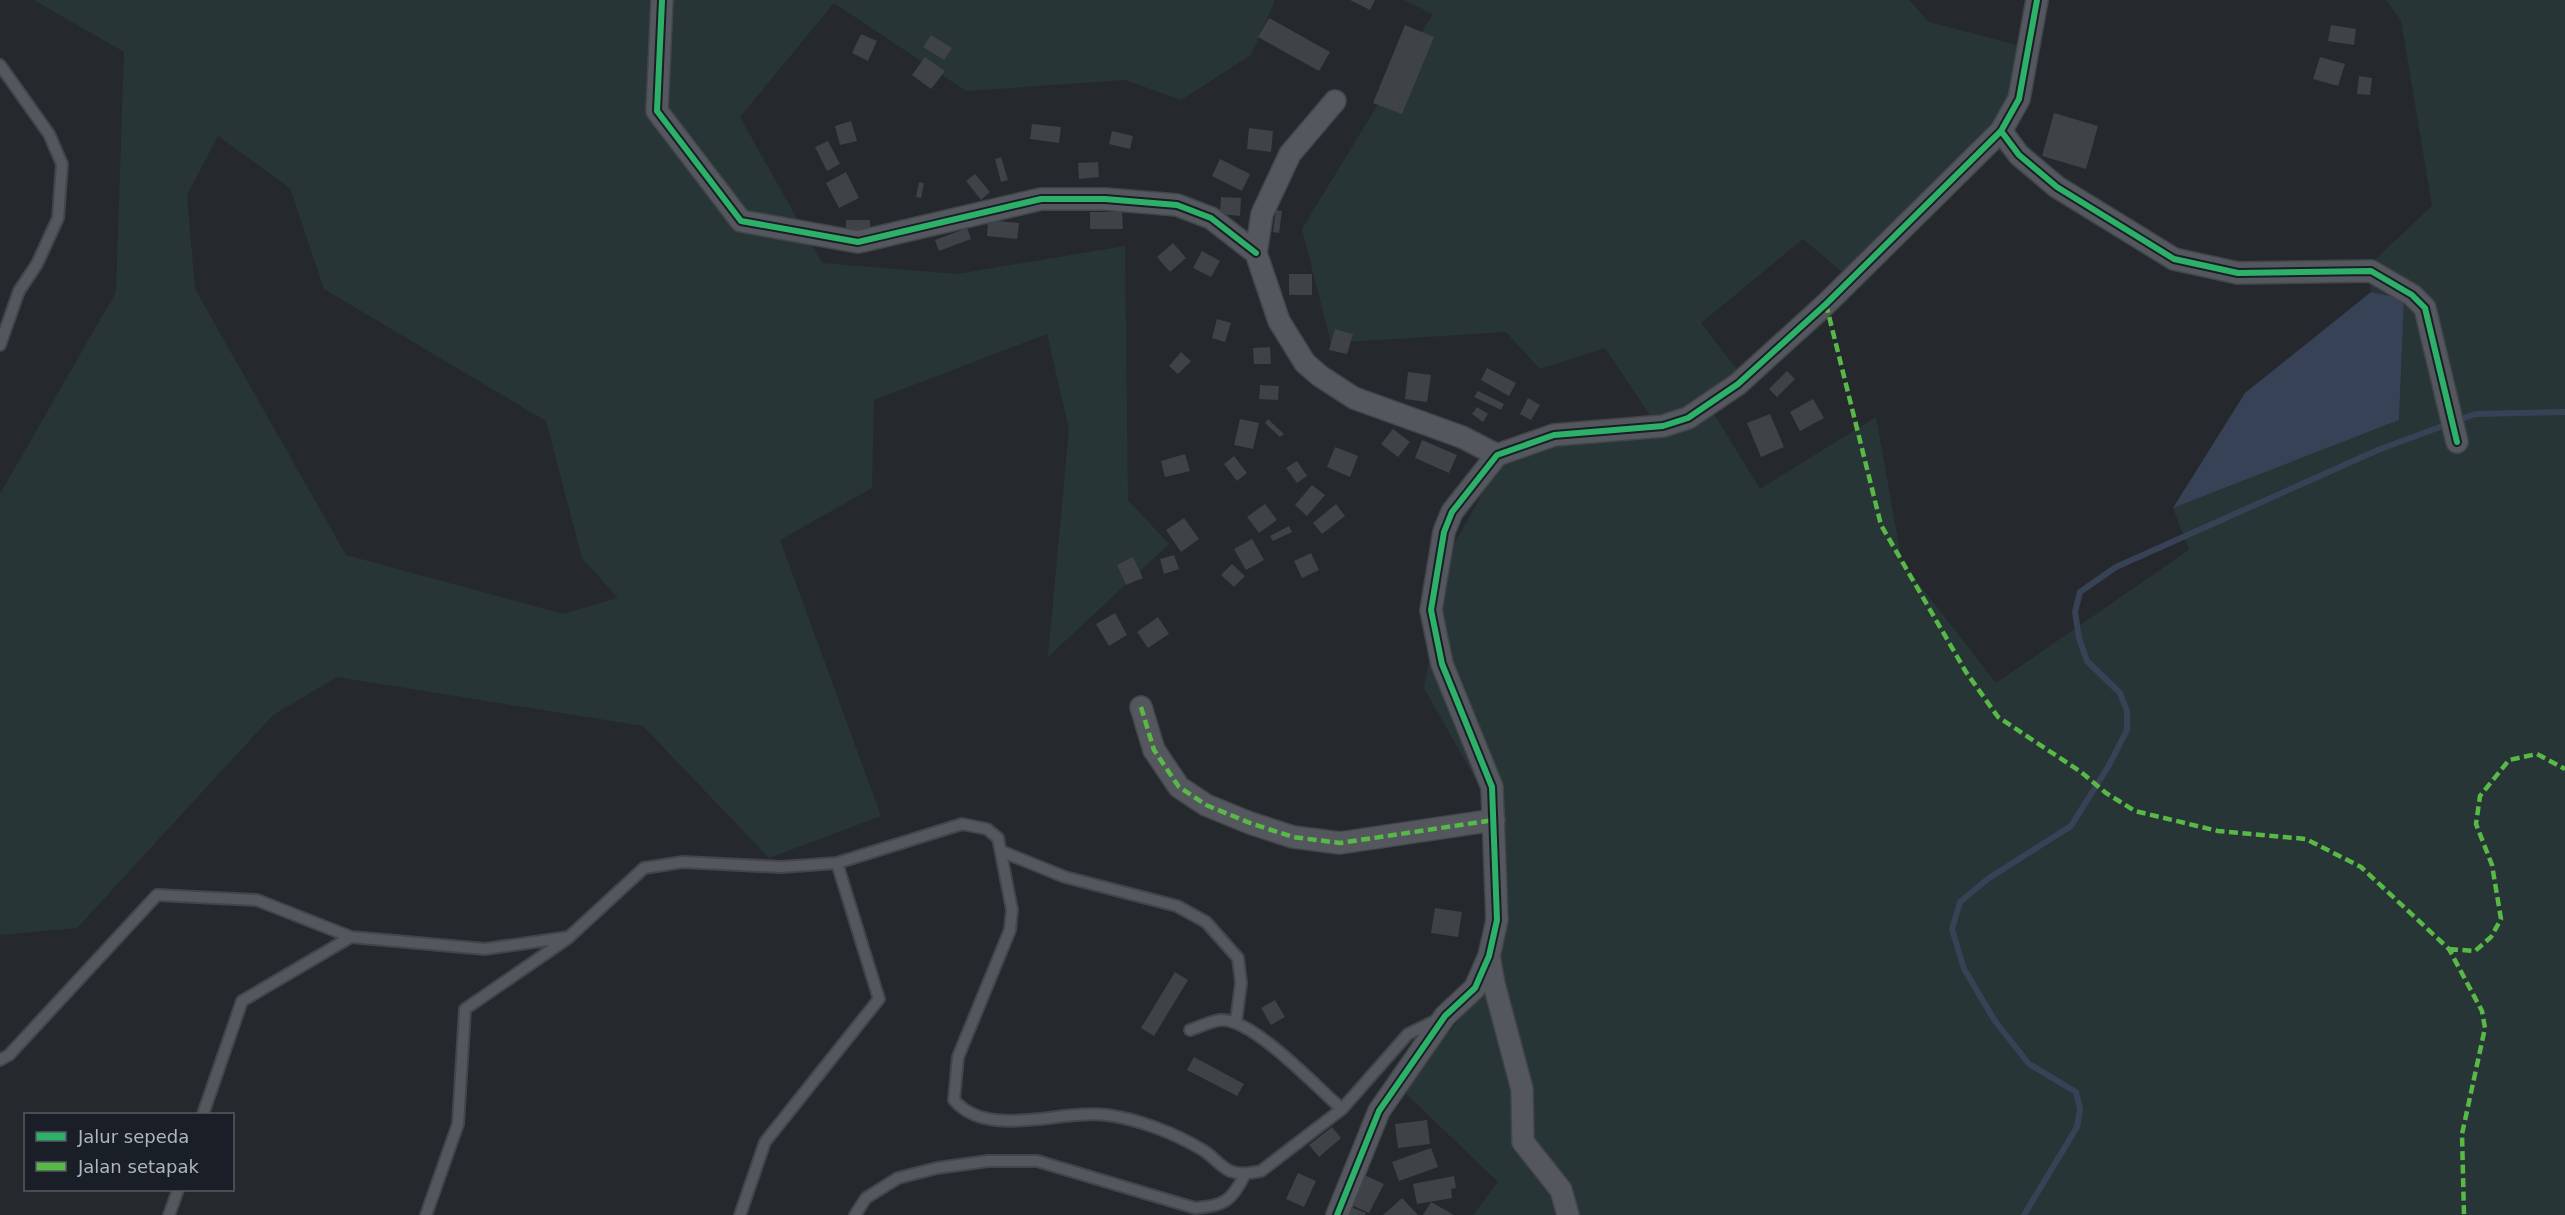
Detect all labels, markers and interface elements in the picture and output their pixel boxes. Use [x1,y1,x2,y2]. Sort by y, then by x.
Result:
legend [24,1113,234,1191]
text: Jalur sepeda [77,1126,189,1147]
text: Jalan setapak [77,1156,199,1177]

